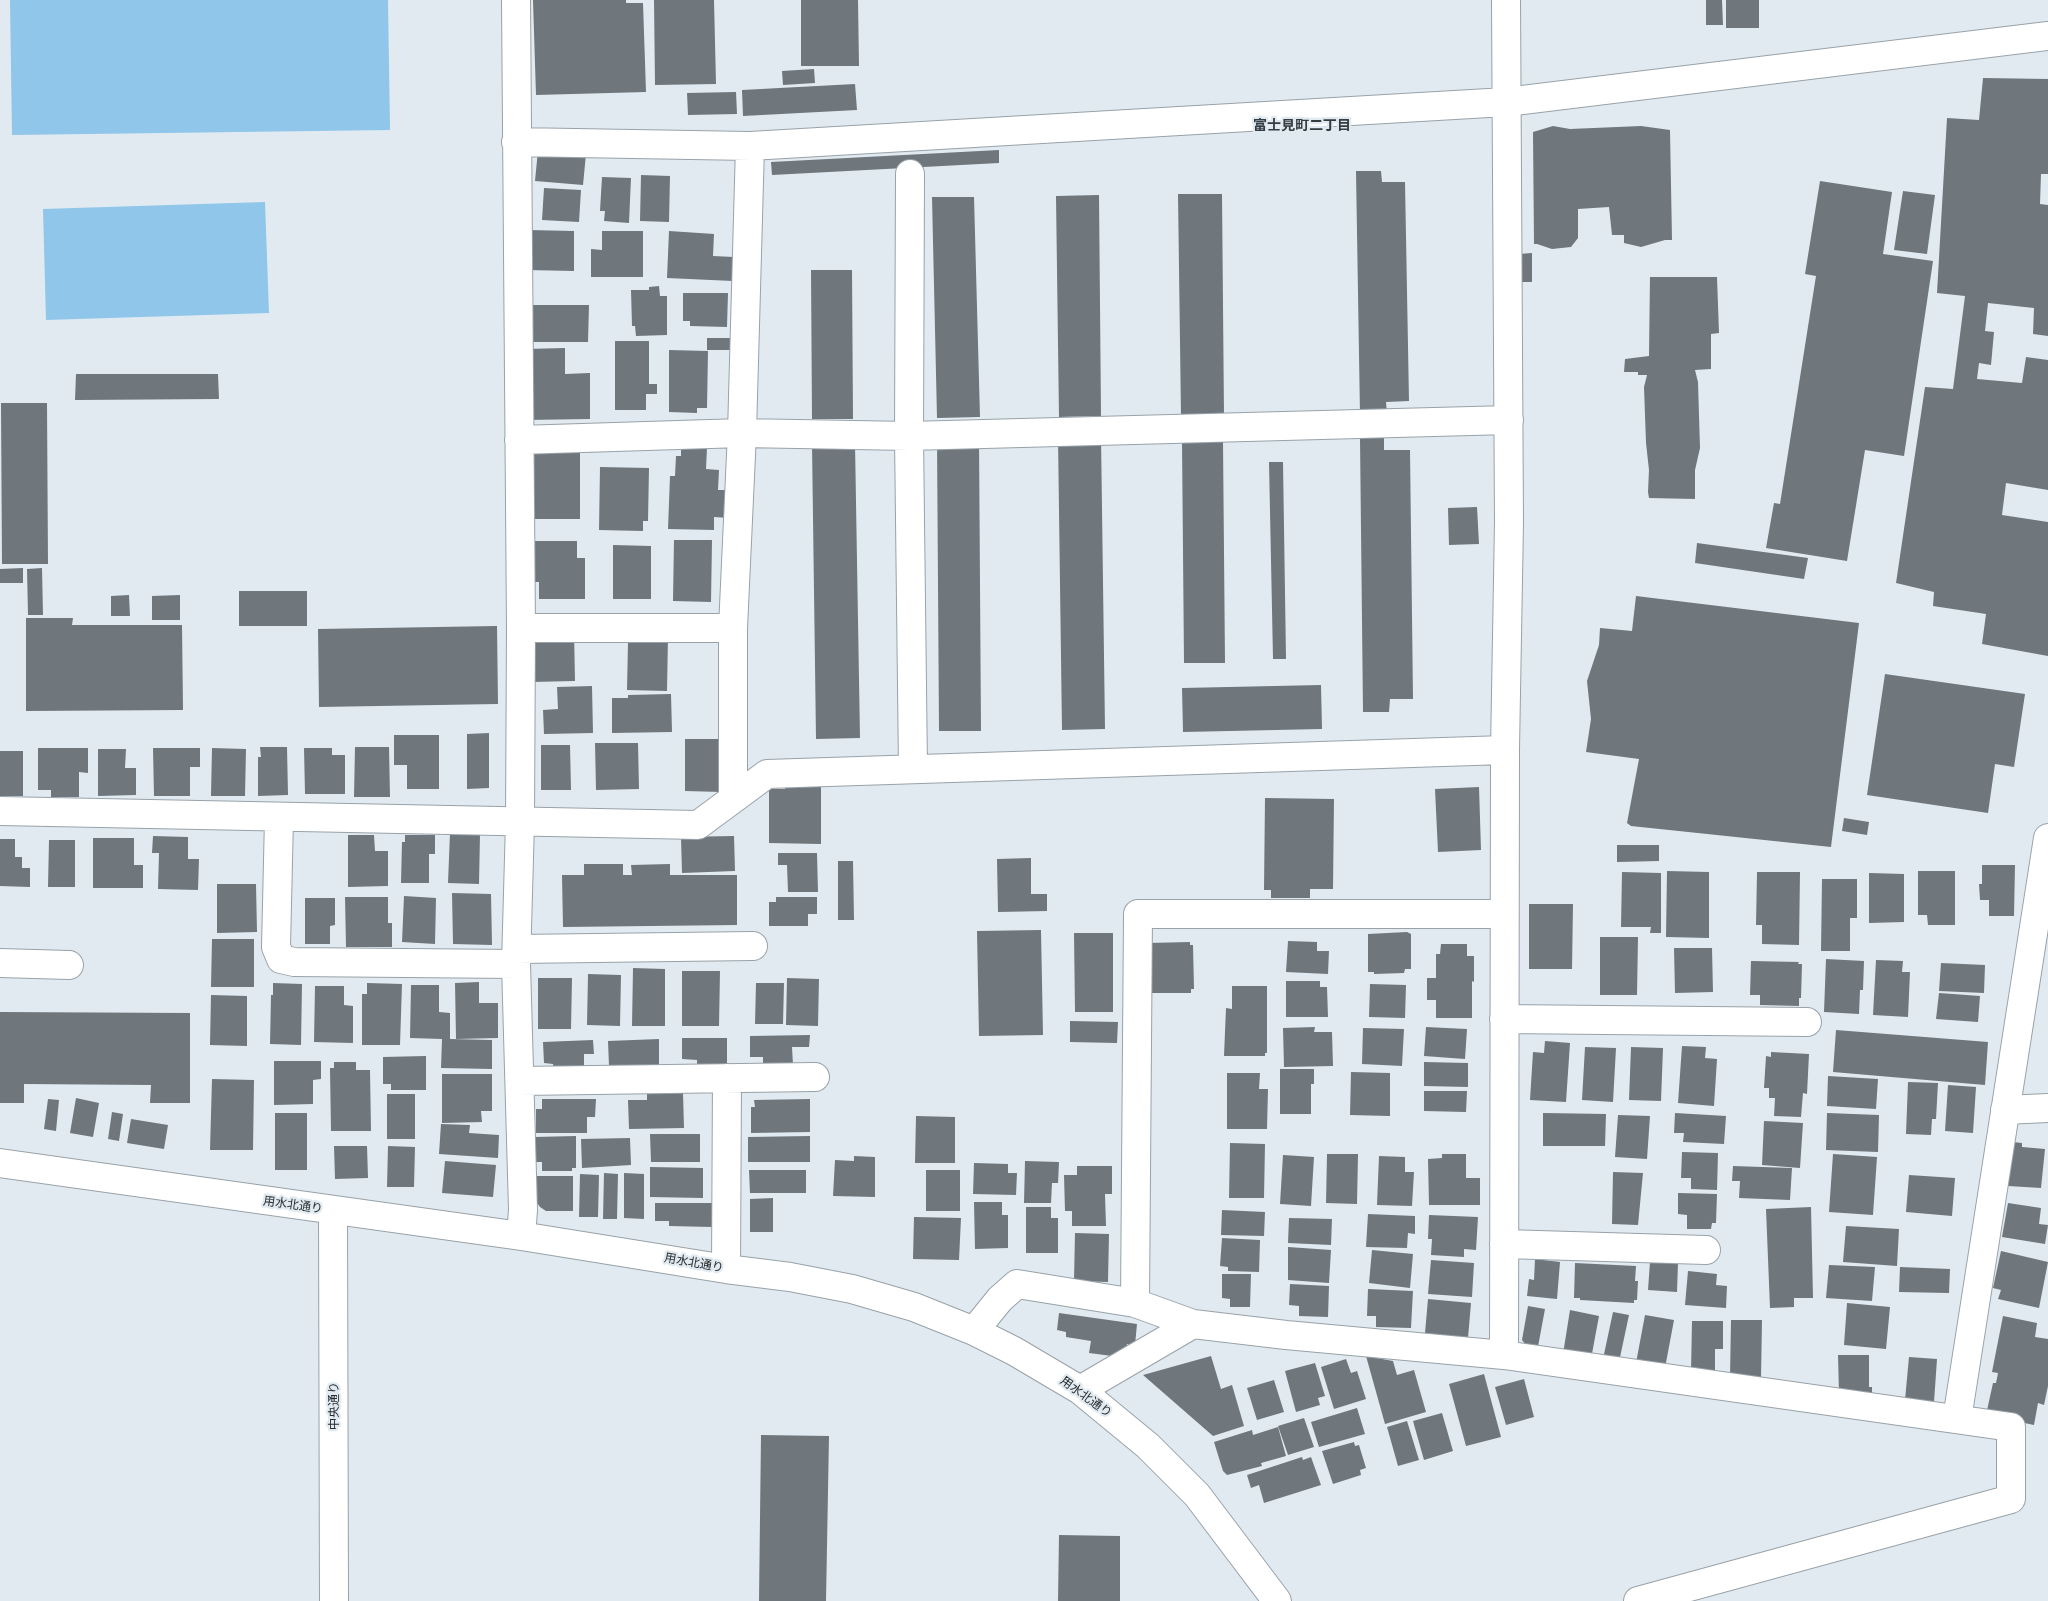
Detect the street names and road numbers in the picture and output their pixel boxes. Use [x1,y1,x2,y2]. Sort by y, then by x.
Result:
street label: 用水北通り [262,1194,324,1216]
street label: 用水北通り [663,1251,725,1275]
street label: 用水北通り [1057,1374,1115,1420]
street label: 中央通り [327,1382,341,1430]

